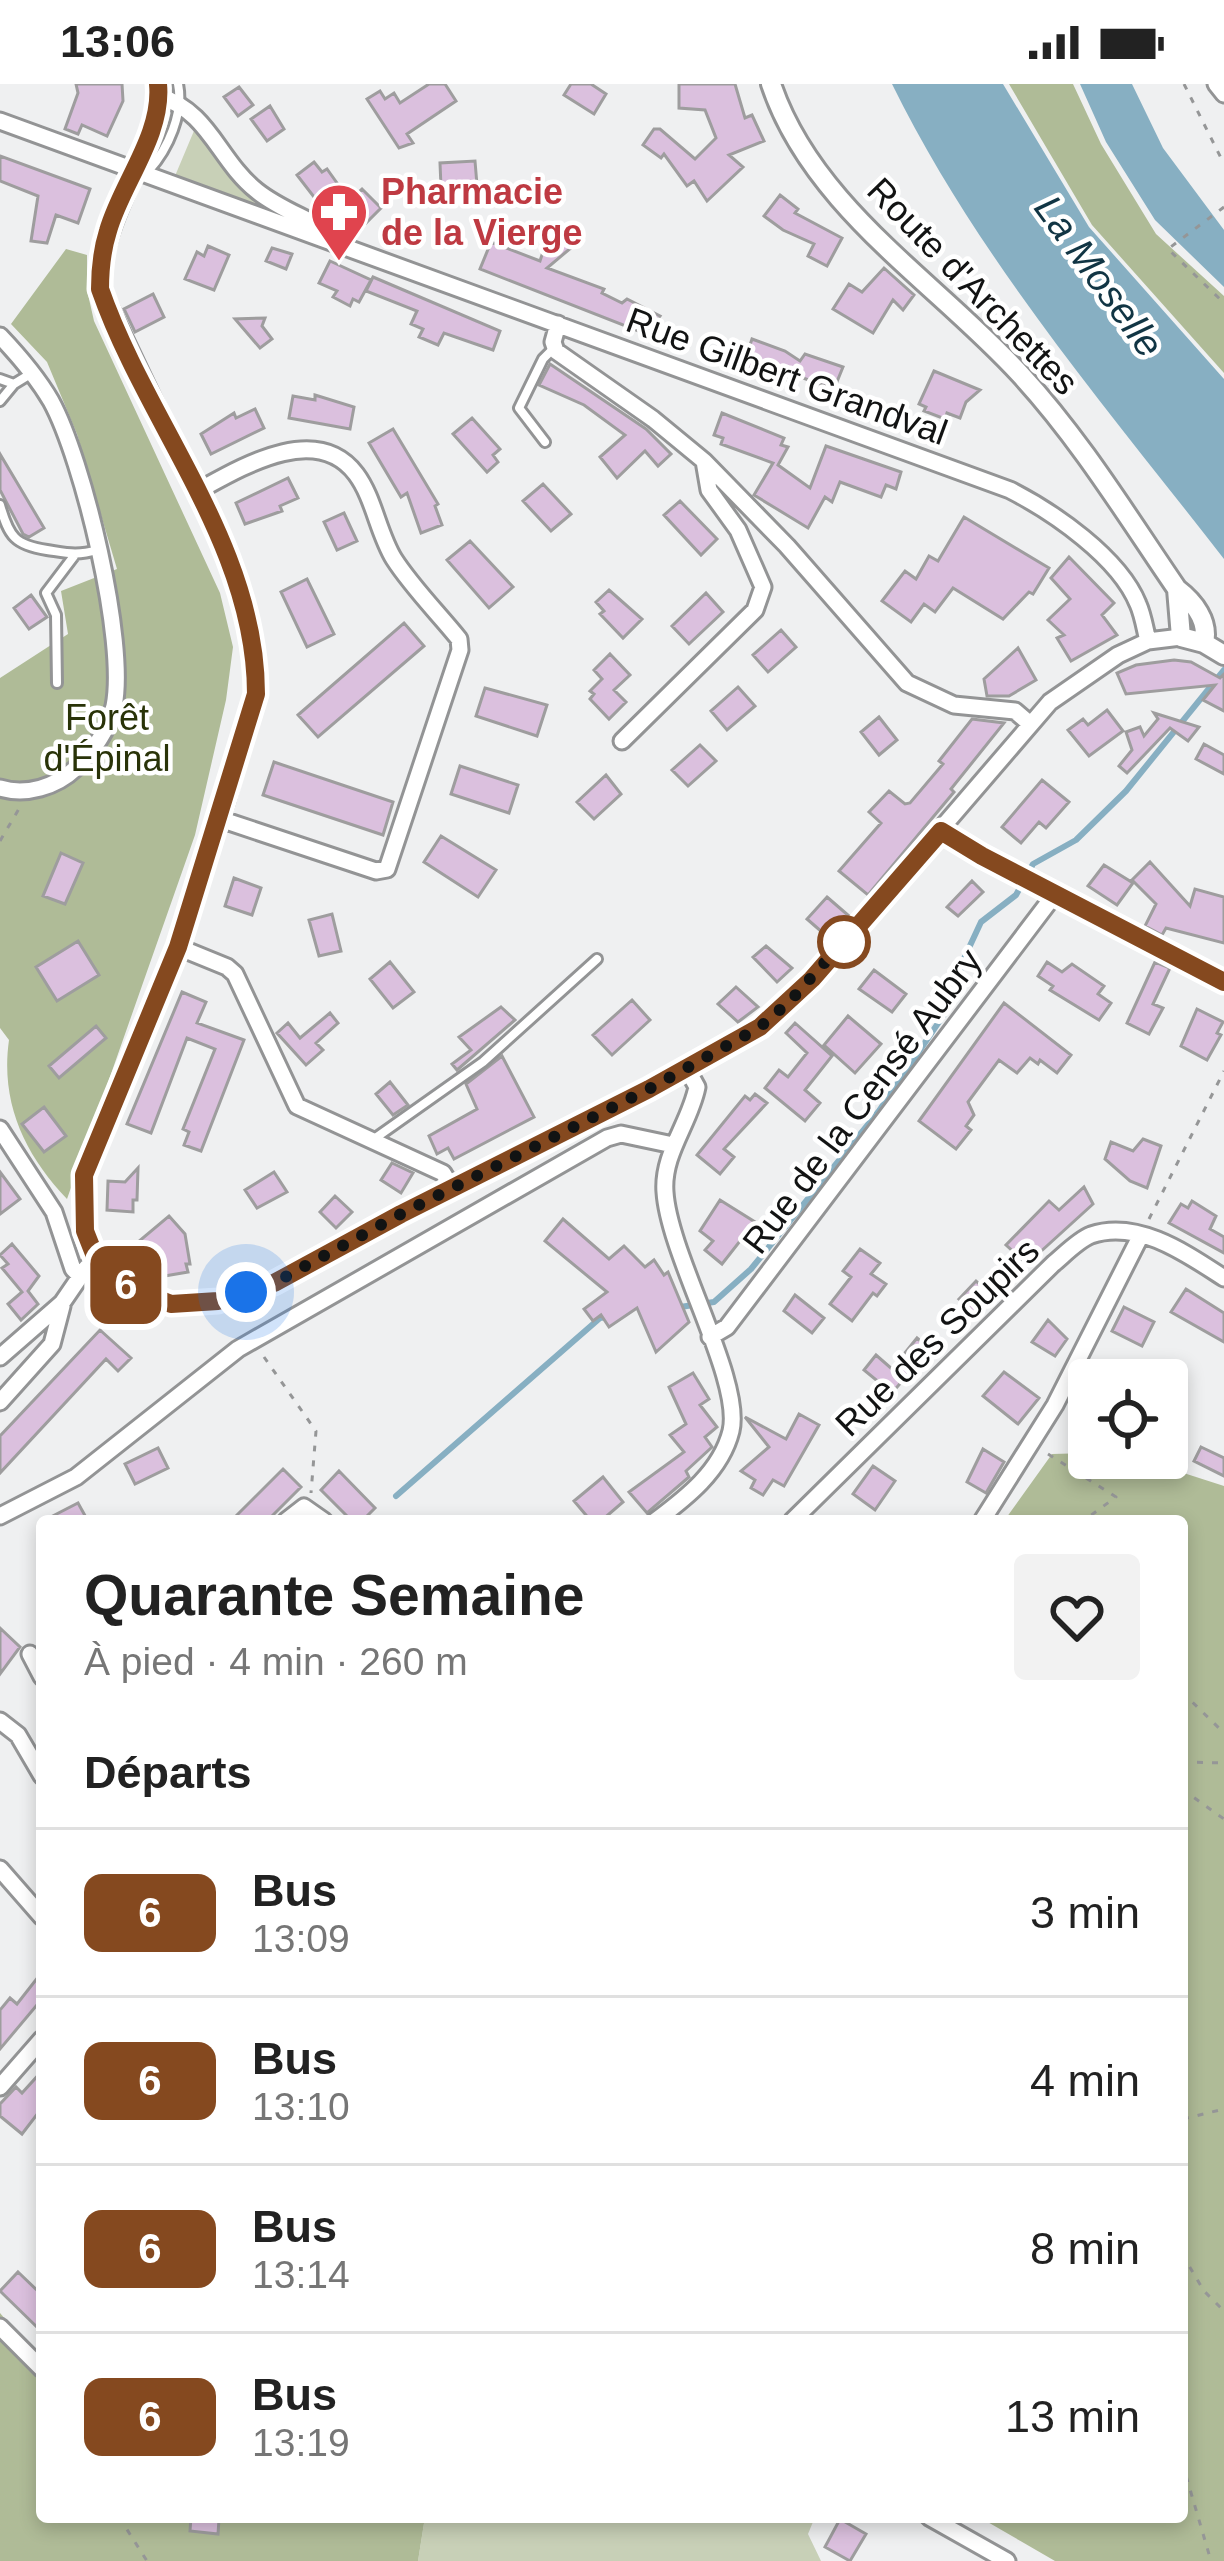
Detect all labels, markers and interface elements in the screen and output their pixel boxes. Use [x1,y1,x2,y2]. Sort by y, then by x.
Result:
text: 13:06 [60,16,175,67]
street label: Route d'Archettes [859,169,1087,403]
place label: Pharmacie de la Vierge [381,171,582,253]
pharmacy icon: Pharmacie de la Vierge [308,181,370,263]
water label: La Moselle [1026,187,1172,365]
street label: Rue Gilbert Grandval [621,299,953,453]
park label: Forêt d'Épinal [44,697,170,779]
unlabelled marker [819,917,869,967]
street label: Rue de la Censé Aubry [734,941,990,1261]
street label: Rue des Soupirs [827,1230,1047,1444]
line badge: 6 [87,1246,165,1324]
text: 6 [114,1261,138,1308]
your location [216,1262,276,1322]
map controls [1068,1359,1188,1479]
button: locate [1068,1359,1188,1479]
button: heart [1014,1554,1140,1680]
text: Quarante Semaine [84,1563,585,1627]
text: À pied · 4 min · 260 m [84,1640,468,1683]
text: Départs [84,1747,252,1798]
text: Bus [252,1865,337,1916]
text: 3 min [1030,1887,1140,1938]
text: 6 [138,1889,162,1936]
text: 13:09 [252,1917,350,1960]
text: Bus [252,2033,337,2084]
text: 4 min [1030,2055,1140,2106]
text: 6 [138,2057,162,2104]
text: 13:10 [252,2085,350,2128]
text: Bus [252,2201,337,2252]
text: 8 min [1030,2223,1140,2274]
text: 6 [138,2225,162,2272]
text: 13:14 [252,2253,350,2296]
text: Bus [252,2369,337,2420]
text: 13 min [1005,2391,1140,2442]
text: 6 [138,2393,162,2440]
text: 13:19 [252,2421,350,2464]

